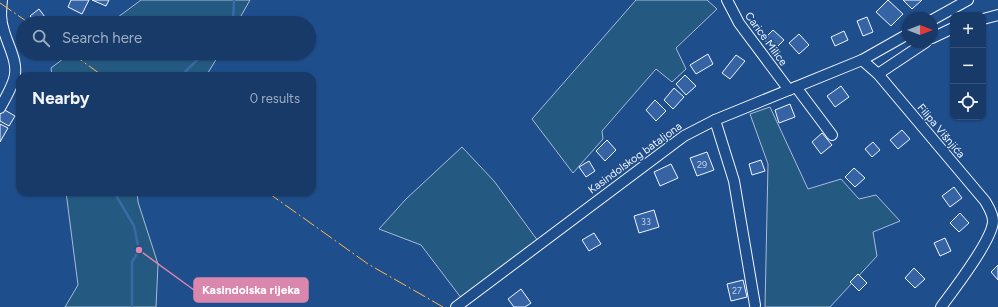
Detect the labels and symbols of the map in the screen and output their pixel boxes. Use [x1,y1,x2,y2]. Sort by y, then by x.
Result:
street label: Carice Milice [742,10,790,68]
north arrow [902,12,938,48]
street label: Filipa Višnjića [915,101,967,161]
street label: Kasindolskog bataljona [586,120,684,196]
house number: 29 [697,159,707,170]
house number: 33 [641,216,651,227]
callout: Kasindolska rijeka [194,278,308,302]
text: Kasindolska rijeka [202,283,300,297]
house number: 27 [732,285,742,296]

